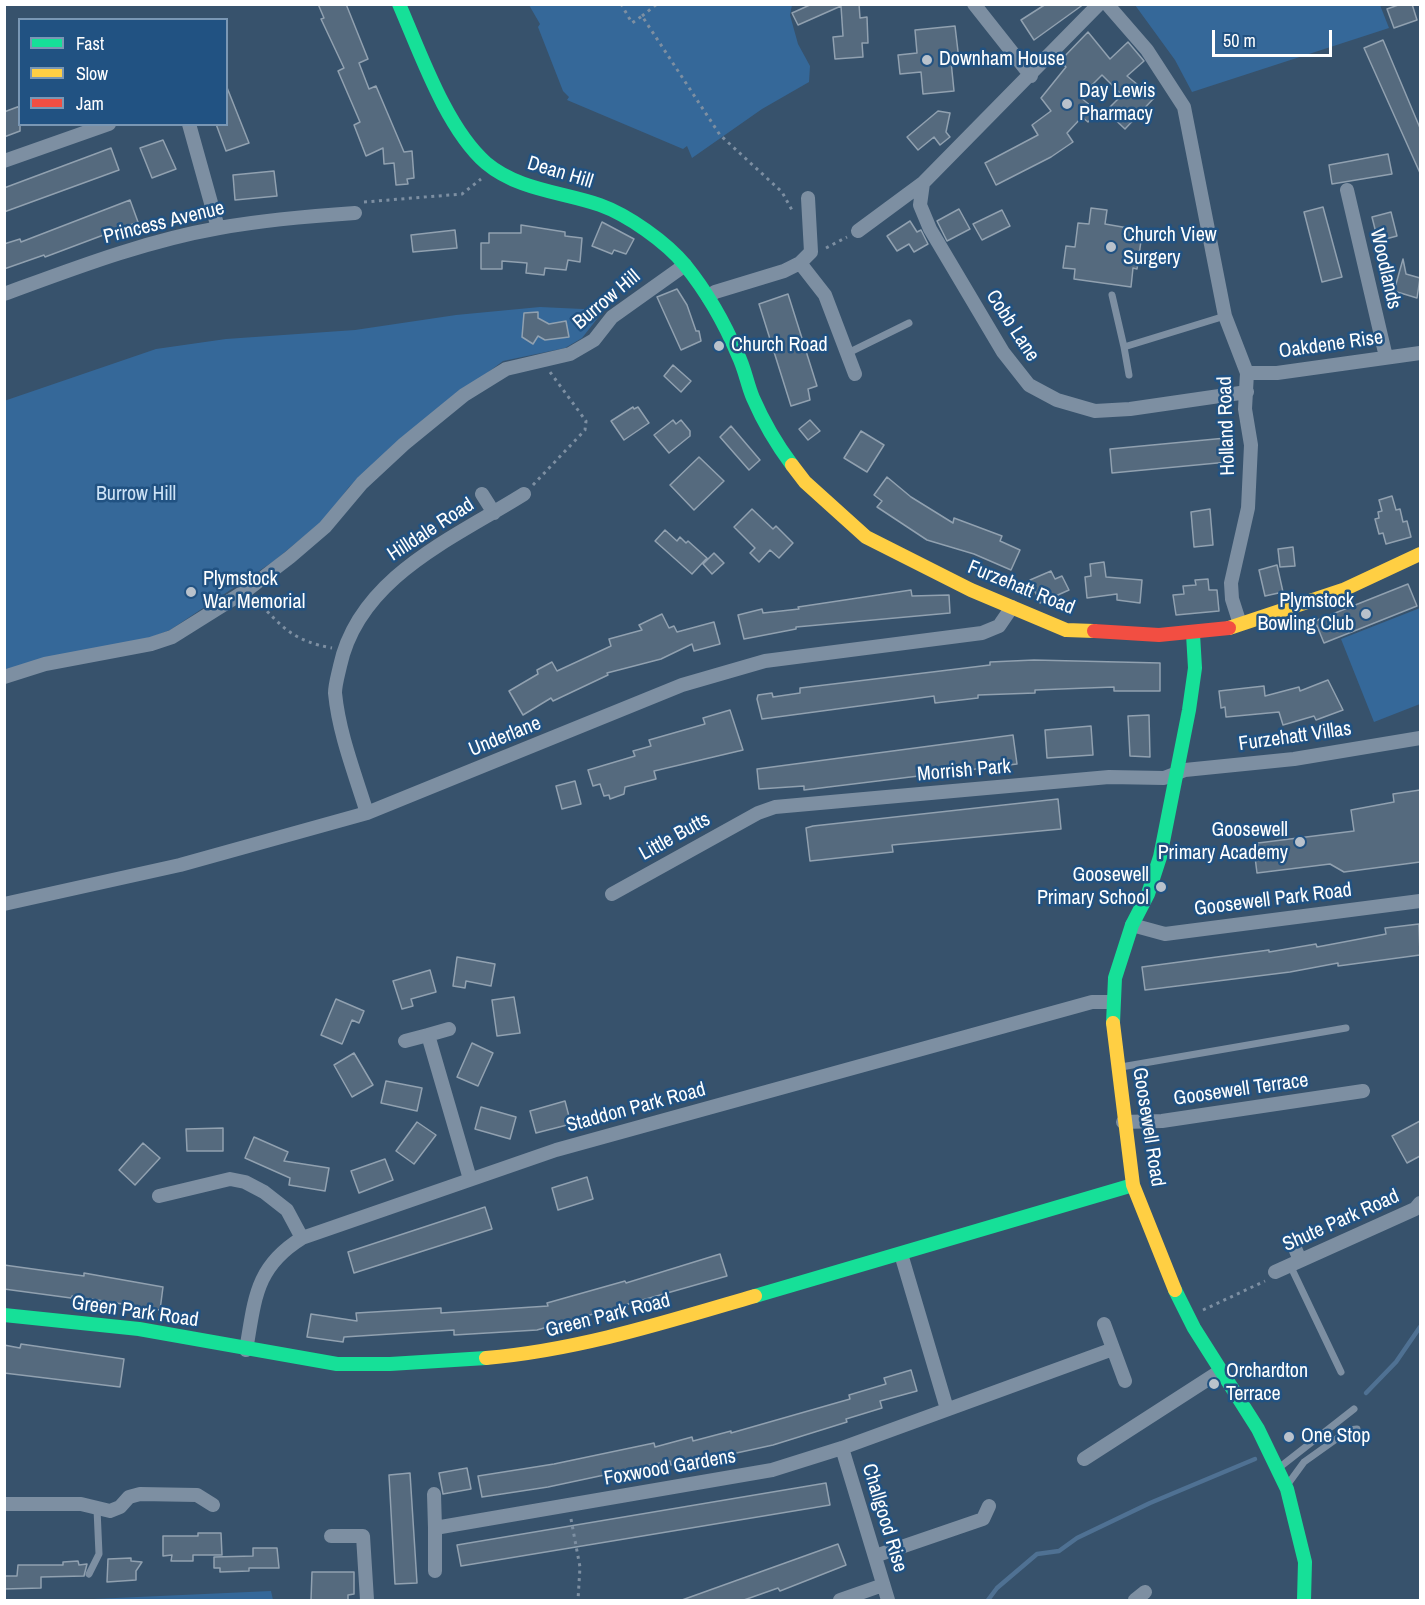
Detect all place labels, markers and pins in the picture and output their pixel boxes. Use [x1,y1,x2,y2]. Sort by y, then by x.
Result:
place label: Downham House [939,48,1065,72]
marker: Downham House [920,53,934,67]
place label: Day Lewis Pharmacy [1079,80,1156,127]
marker: Day Lewis Pharmacy [1060,97,1074,111]
place label: Church View Surgery [1123,224,1217,271]
marker: Church View Surgery [1104,240,1118,254]
place label: Church Road [731,334,828,358]
marker: Church Road [712,339,726,353]
place label: Plymstock War Memorial [203,568,305,615]
marker: Plymstock War Memorial [184,585,198,599]
place label: Plymstock Bowling Club [1257,590,1354,637]
marker: Plymstock Bowling Club [1359,607,1373,621]
place label: Goosewell Primary Academy [1158,819,1288,866]
marker: Goosewell Primary Academy [1293,835,1307,849]
place label: Goosewell Primary School [1037,864,1149,911]
marker: Goosewell Primary School [1154,880,1168,894]
place label: Orchardton Terrace [1226,1360,1308,1407]
marker: Orchardton Terrace [1207,1377,1221,1391]
place label: One Stop [1301,1425,1370,1449]
marker: One Stop [1282,1430,1296,1444]

